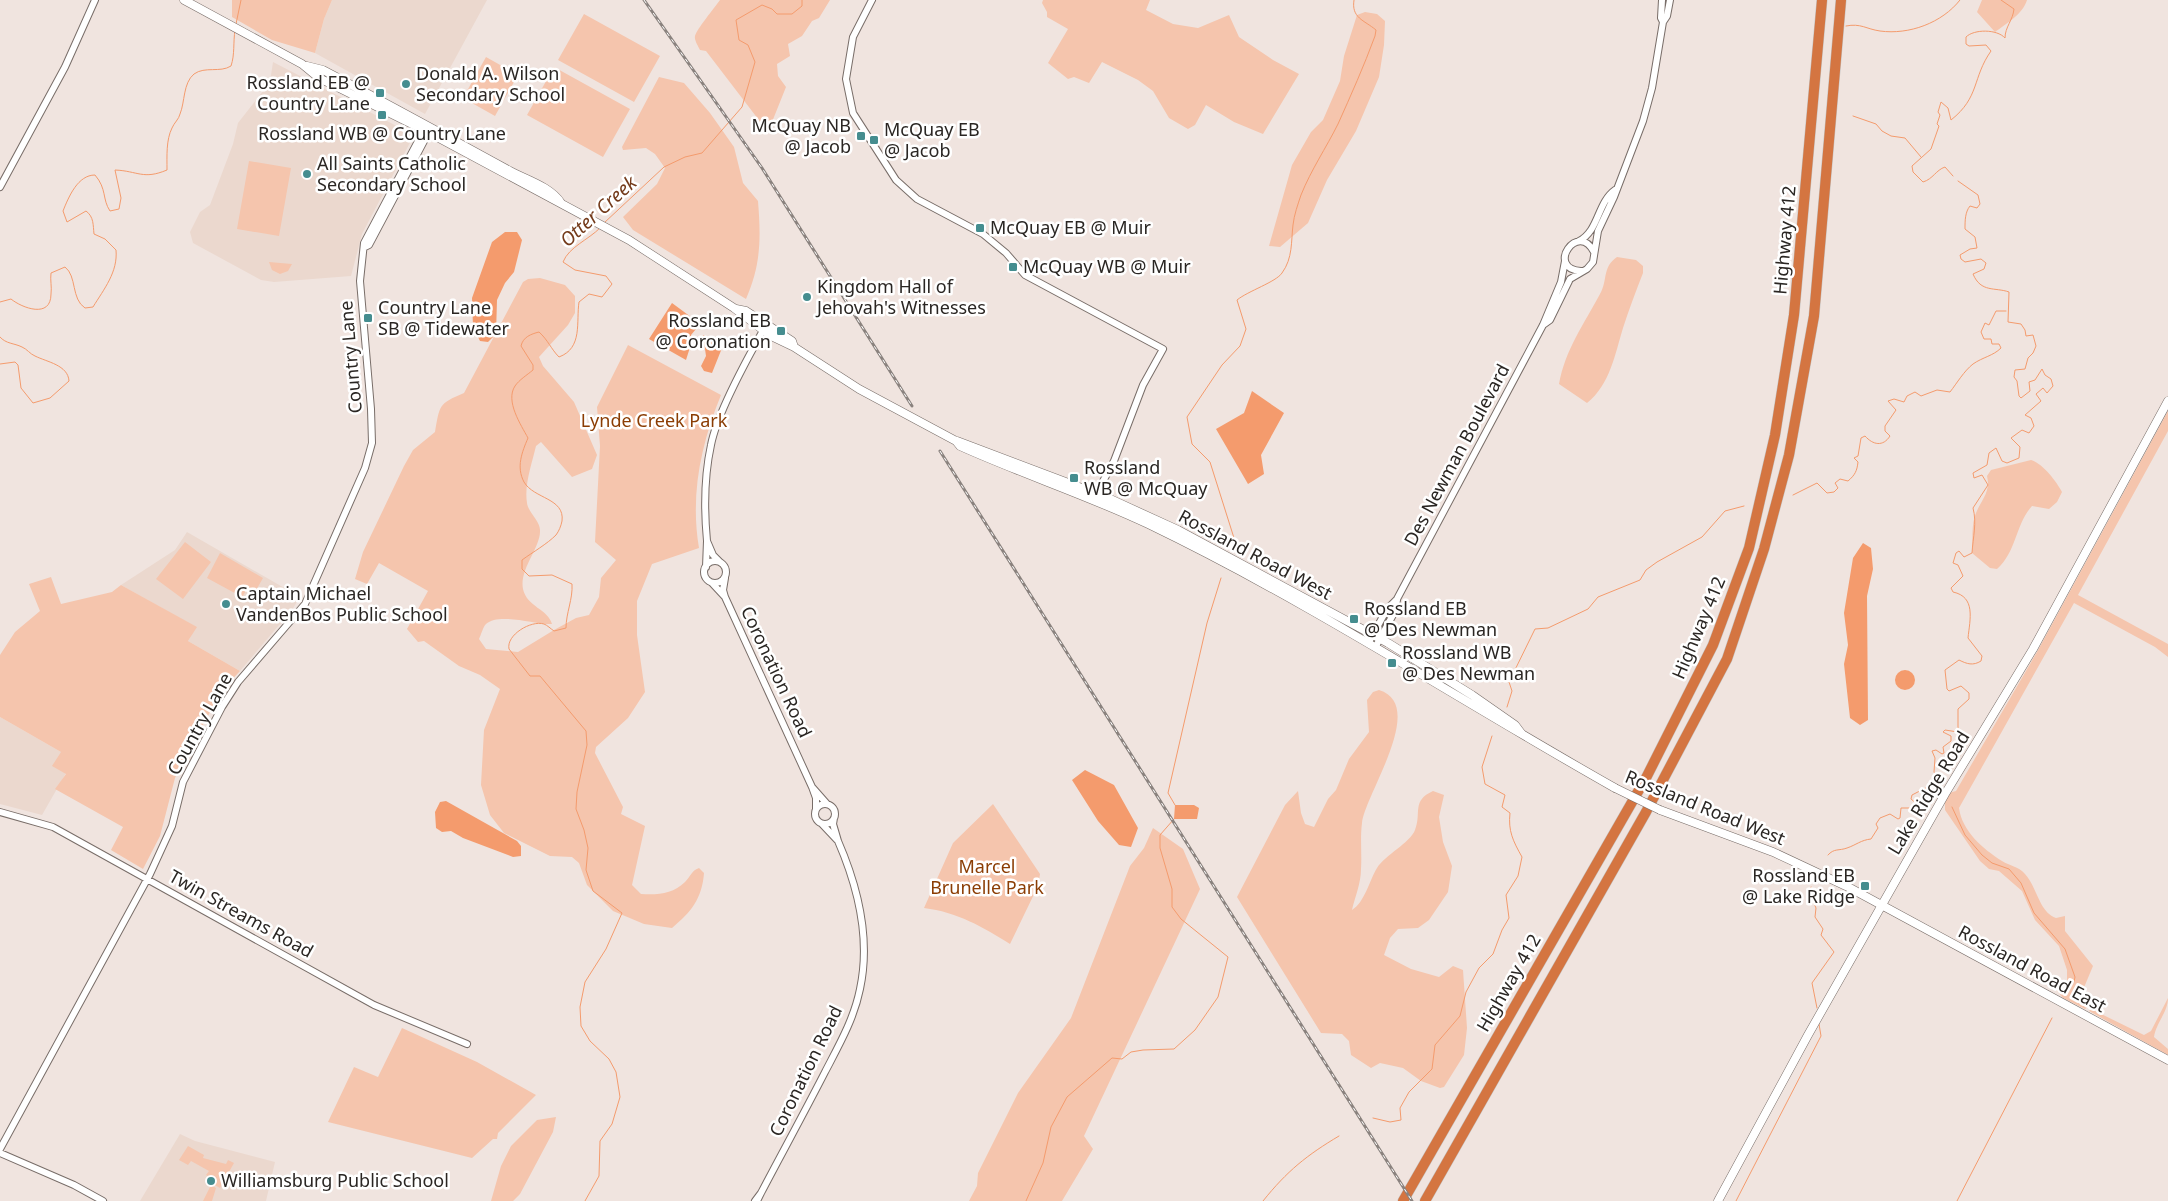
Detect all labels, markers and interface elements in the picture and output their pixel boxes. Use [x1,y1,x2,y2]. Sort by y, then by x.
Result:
place label: Donald A. Wilson Secondary School [416,61,565,106]
place label: Rossland EB @ Country Lane [246,70,370,115]
marker: Donald A. Wilson Secondary School [400,78,412,90]
marker: Rossland EB @ Country Lane [374,87,386,99]
marker: Rossland WB @ Country Lane [376,109,388,121]
place label: McQuay NB @ Jacob [752,113,851,158]
place label: McQuay EB @ Jacob [884,117,980,162]
place label: Rossland WB @ Country Lane [258,121,506,145]
marker: McQuay NB @ Jacob [855,130,867,142]
marker: McQuay EB @ Jacob [868,134,880,146]
place label: All Saints Catholic Secondary School [317,151,466,196]
marker: All Saints Catholic Secondary School [301,168,313,180]
water label: Otter Creek [554,169,642,252]
street label: Highway 412 [1767,184,1801,295]
place label: McQuay EB @ Muir [990,215,1151,239]
marker: McQuay EB @ Muir [974,222,986,234]
place label: McQuay WB @ Muir [1023,254,1191,278]
marker: McQuay WB @ Muir [1007,261,1019,273]
place label: Kingdom Hall of Jehovah's Witnesses [815,274,986,319]
marker: Kingdom Hall of Jehovah's Witnesses [801,291,813,303]
place label: Country Lane SB @ Tidewater [378,295,510,340]
street label: Country Lane [333,300,367,414]
place label: Rossland EB @ Coronation [656,308,771,353]
marker: Country Lane SB @ Tidewater [362,312,374,324]
marker: Rossland EB @ Coronation [775,325,787,337]
street label: Des Newman Boulevard [1398,360,1514,550]
park label: Lynde Creek Park [581,408,728,432]
place label: Rossland WB @ McQuay [1084,455,1208,500]
marker: Rossland WB @ McQuay [1068,472,1080,484]
street label: Rossland Road West [1175,503,1337,605]
street label: Highway 412 [1666,573,1730,683]
place label: Captain Michael VandenBos Public School [236,581,448,626]
place label: Rossland EB @ Des Newman [1364,596,1497,641]
marker: Captain Michael VandenBos Public School [220,598,232,610]
street label: Coronation Road [736,602,818,741]
marker: Rossland EB @ Des Newman [1348,613,1360,625]
place label: Rossland WB @ Des Newman [1402,640,1535,685]
marker: Rossland WB @ Des Newman [1386,657,1398,669]
street label: Country Lane [161,668,237,779]
street label: Lake Ridge Road [1882,726,1974,859]
street label: Rossland Road West [1622,764,1789,850]
park label: Marcel Brunelle Park [930,854,1044,899]
place label: Rossland EB @ Lake Ridge [1742,863,1855,908]
street label: Twin Streams Road [165,864,318,963]
marker: Rossland EB @ Lake Ridge [1859,880,1871,892]
street label: Rossland Road East [1954,919,2111,1017]
street label: Highway 412 [1470,929,1546,1036]
street label: Coronation Road [763,1001,847,1140]
place label: Williamsburg Public School [221,1168,449,1192]
marker: Williamsburg Public School [205,1175,217,1187]

